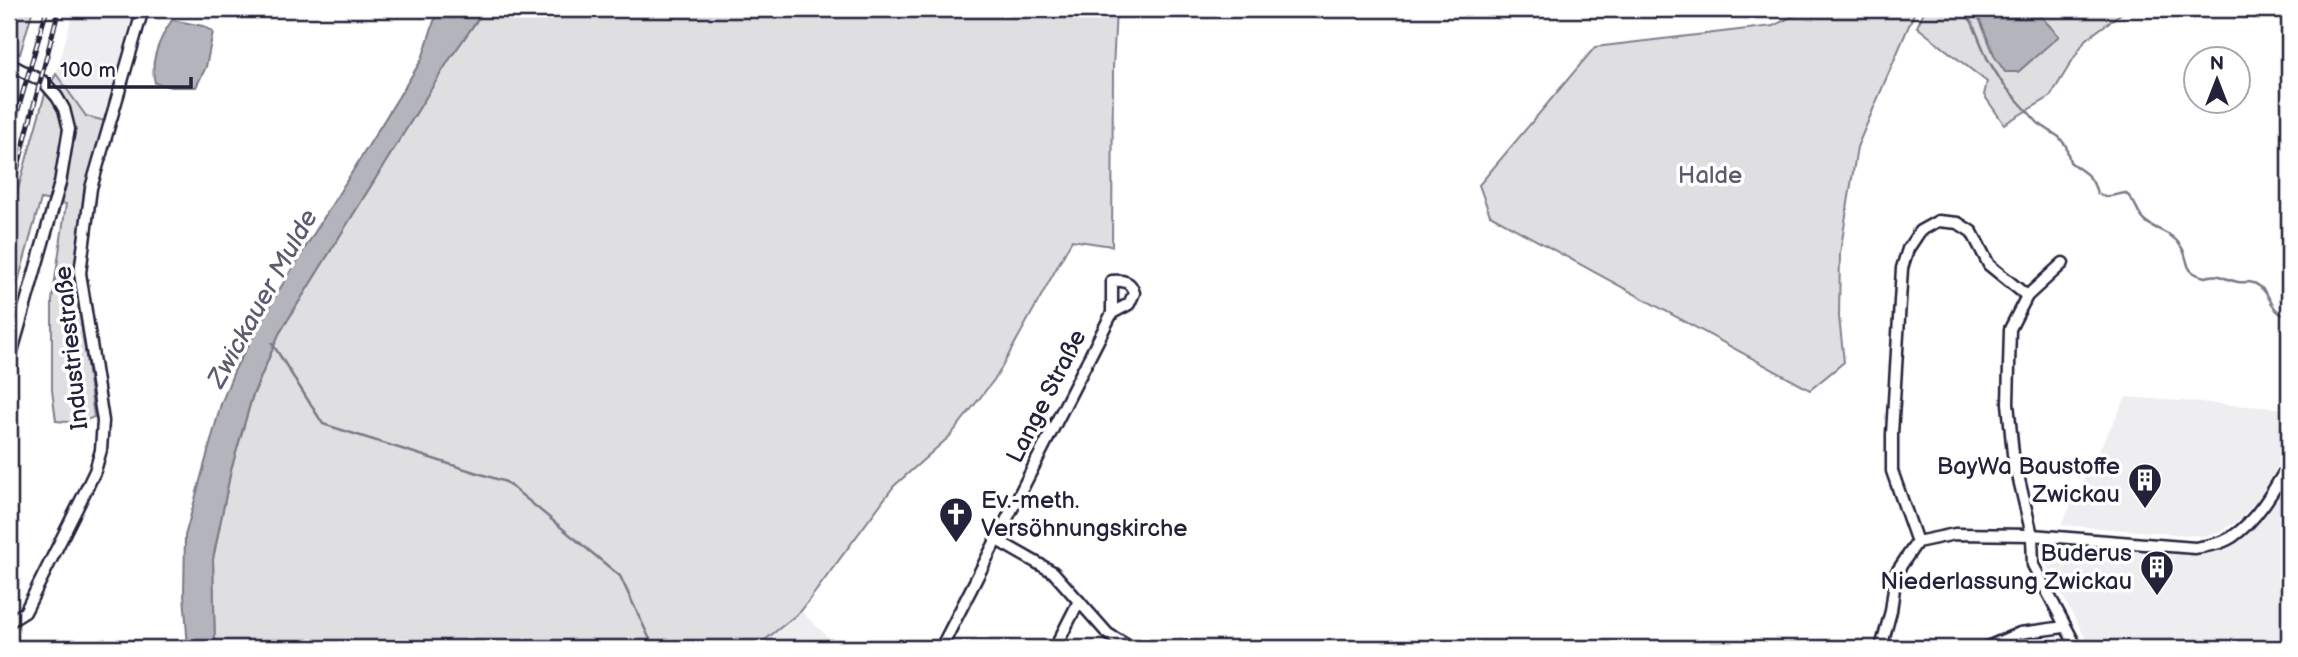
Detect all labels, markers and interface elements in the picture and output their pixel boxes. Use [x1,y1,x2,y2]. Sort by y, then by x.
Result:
scale bar [49,46,191,90]
north arrow [2182,46,2252,116]
text: N [2210,53,2224,76]
text: 100 m [60,58,116,83]
park label: Halde [1678,161,1742,190]
water label: Zwickauer Mulde [201,204,325,394]
street label: Industriestraße [48,265,95,431]
street label: Lange Straße [1000,325,1092,468]
place label: BayWa Baustoffe Zwickau [1937,452,2120,509]
building icon: BayWa Baustoffe Zwickau [2126,461,2164,510]
place label: Ev.-meth. Versöhnungskirche [981,486,1187,543]
church icon: Ev.-meth. Versöhnungskirche [937,495,975,544]
place label: Buderus Niederlassung Zwickau [1880,539,2132,596]
building icon: Buderus Niederlassung Zwickau [2138,548,2176,597]

